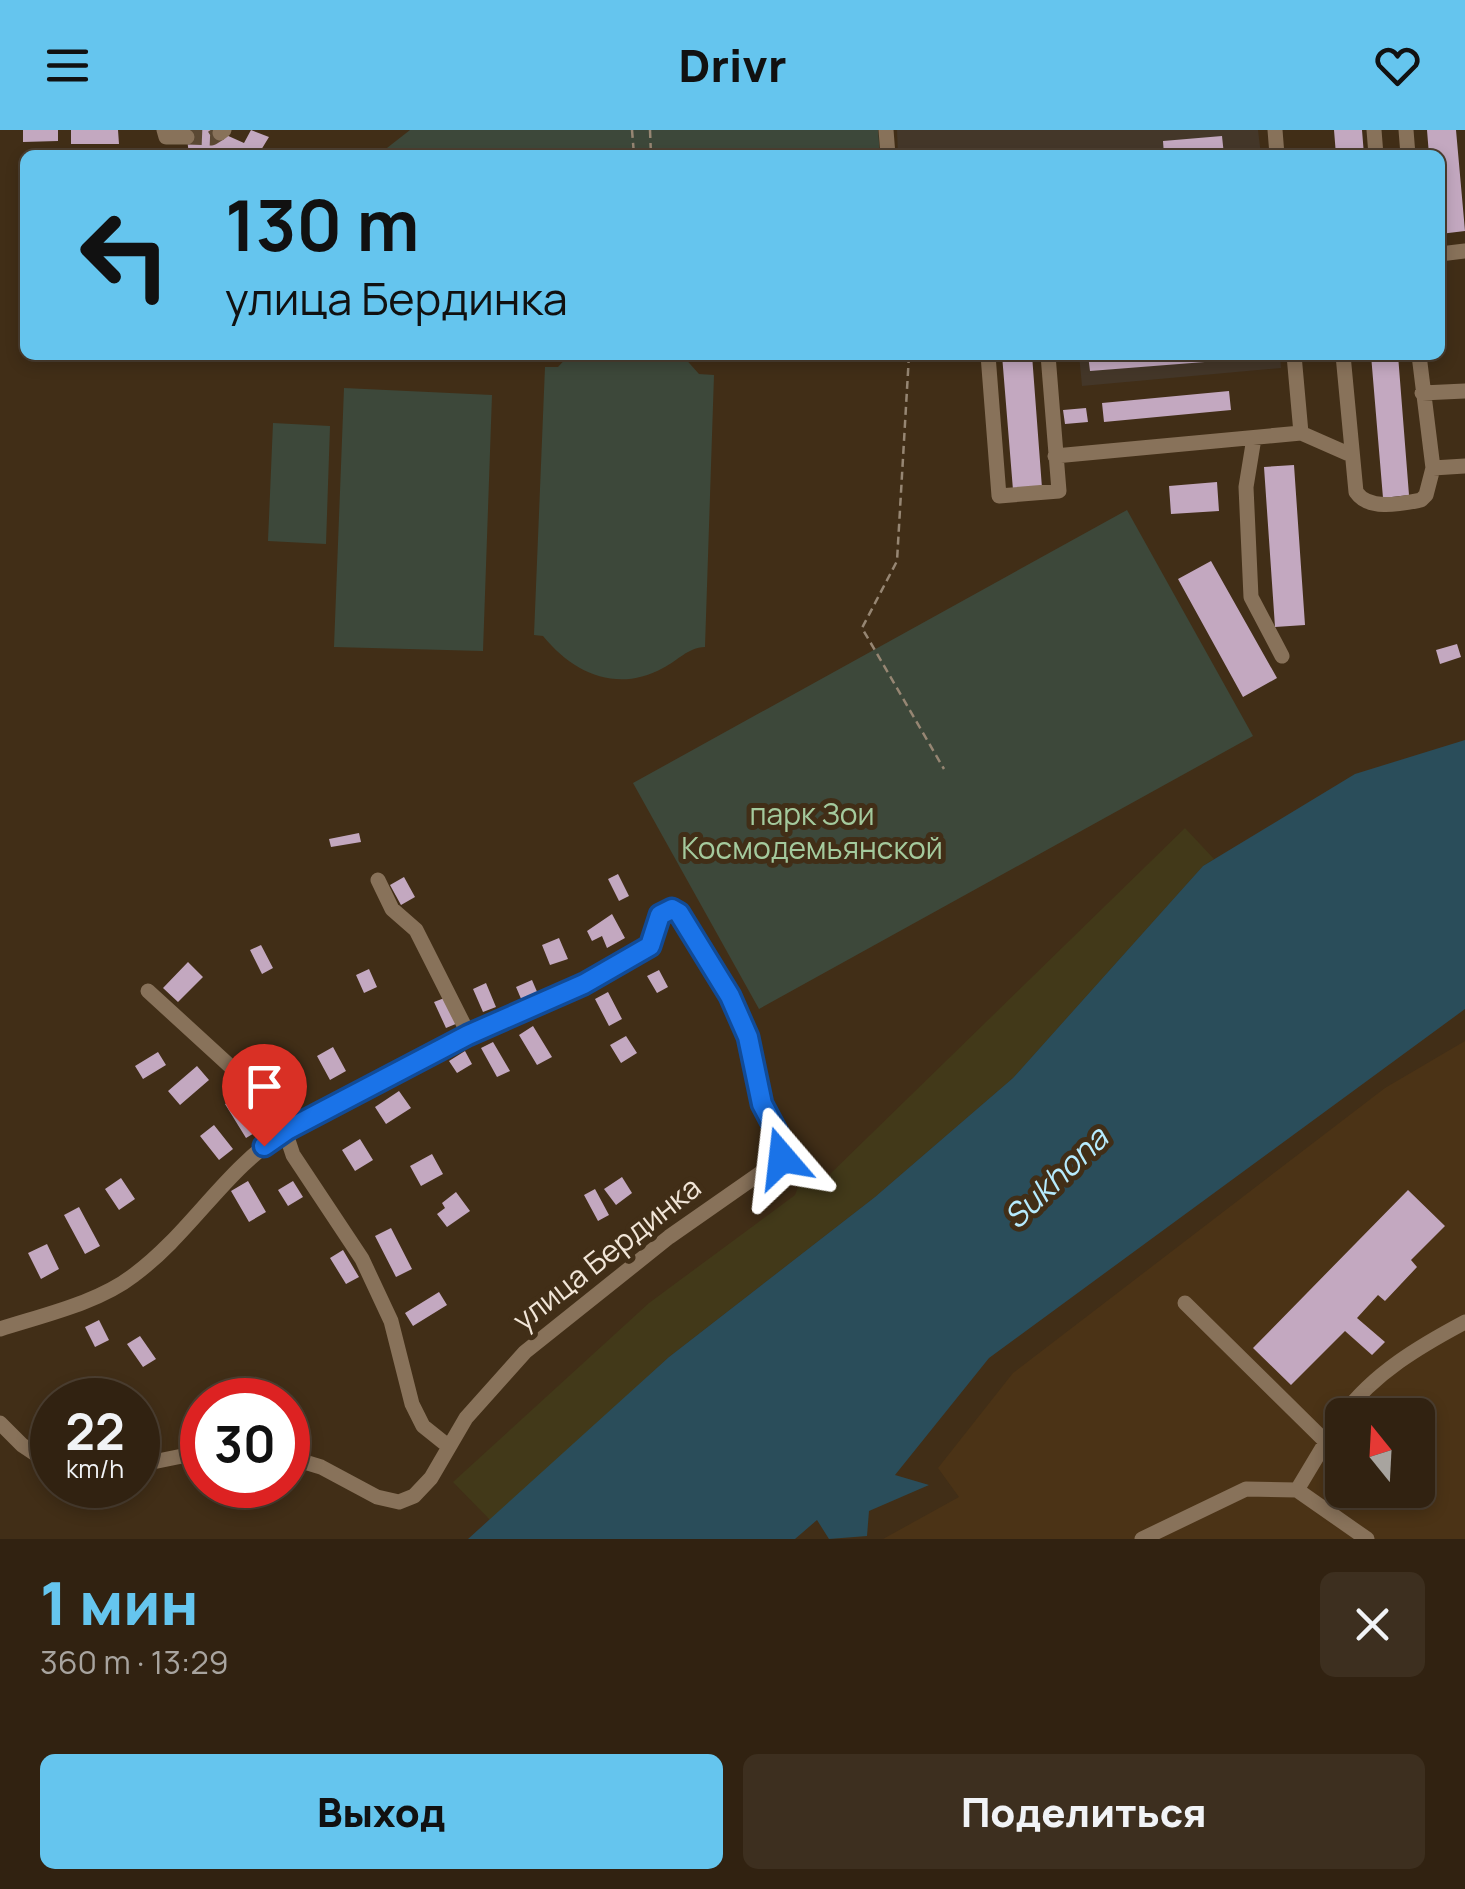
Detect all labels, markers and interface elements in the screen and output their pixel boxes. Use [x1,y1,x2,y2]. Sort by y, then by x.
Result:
text: Drivr [679,34,786,96]
icon: menu [40,38,95,93]
icon: heart [1370,38,1425,93]
text: 130 m [225,176,419,272]
icon: left [60,190,190,320]
text: улица Бердинка [225,267,568,329]
park label: парк Зои Космодемьянской [681,793,943,868]
pin [222,1044,307,1147]
icon: arrive [237,1059,292,1114]
position arrow [730,1106,834,1210]
water label: Sukhona [994,1115,1119,1238]
street label: улица Бердинка [503,1166,709,1339]
speed limit sign: 30 [180,1378,310,1508]
text: 22 [65,1397,125,1465]
north arrow [1325,1398,1435,1508]
map controls [1325,1398,1435,1508]
text: km/h [66,1451,124,1486]
text: 1 мин [40,1561,199,1643]
button: close [1320,1572,1425,1677]
text: 360 m · 13:29 [40,1640,229,1684]
button: Выход [40,1754,723,1869]
button: Поделиться [743,1754,1425,1869]

